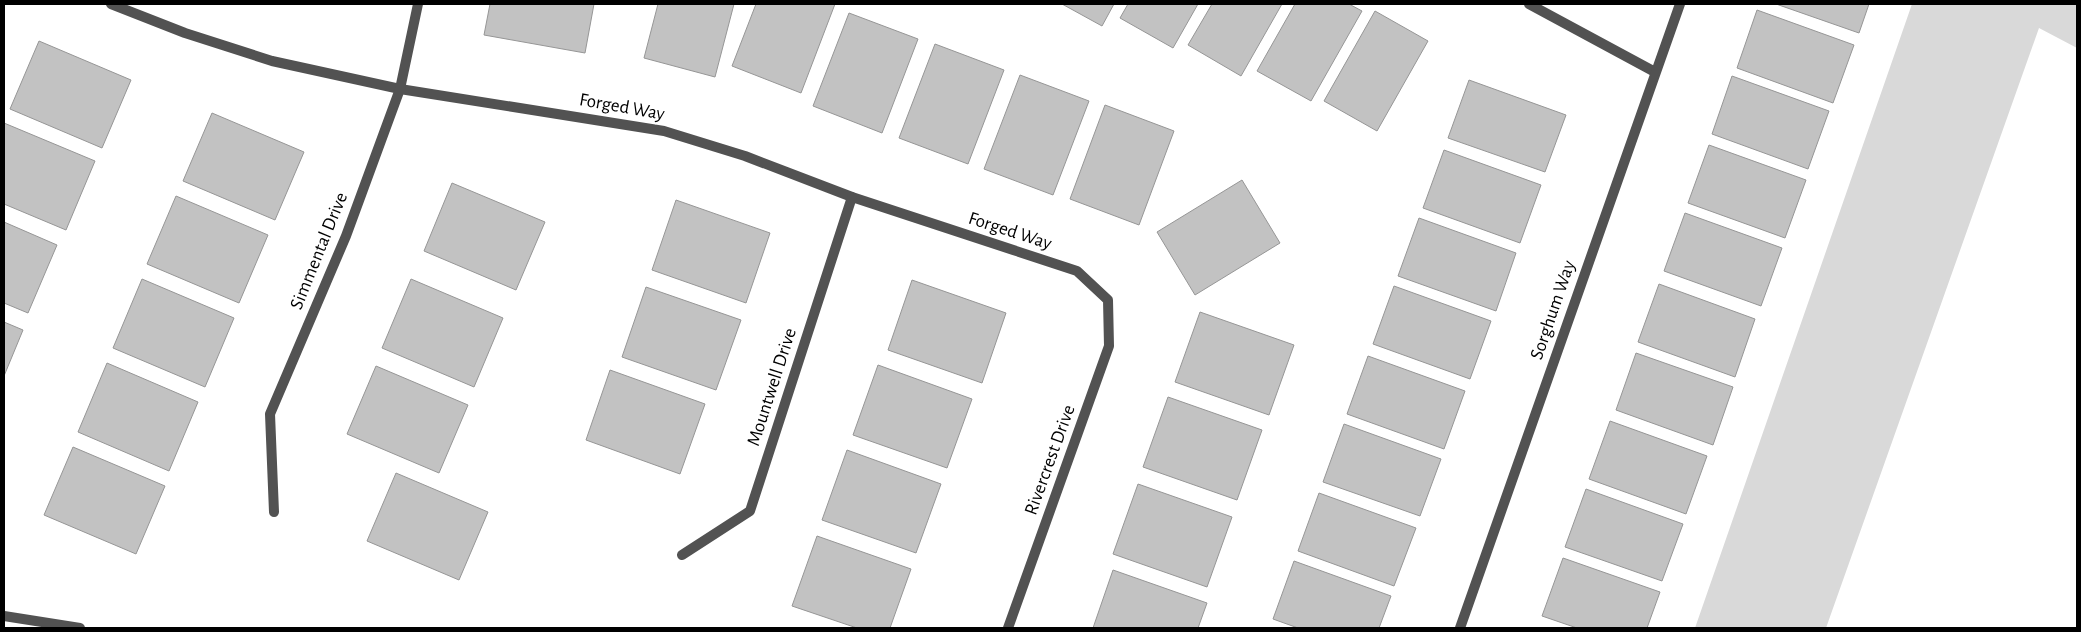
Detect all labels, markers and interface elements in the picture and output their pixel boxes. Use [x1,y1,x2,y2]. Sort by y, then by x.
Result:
street label: Forged Way [578,90,666,124]
street label: Simmental Drive [287,190,351,312]
street label: Forged Way [966,209,1054,253]
street label: Sorghum Way [1527,258,1579,362]
street label: Mountwell Drive [744,326,800,448]
street label: Rivercrest Drive [1021,402,1079,518]

